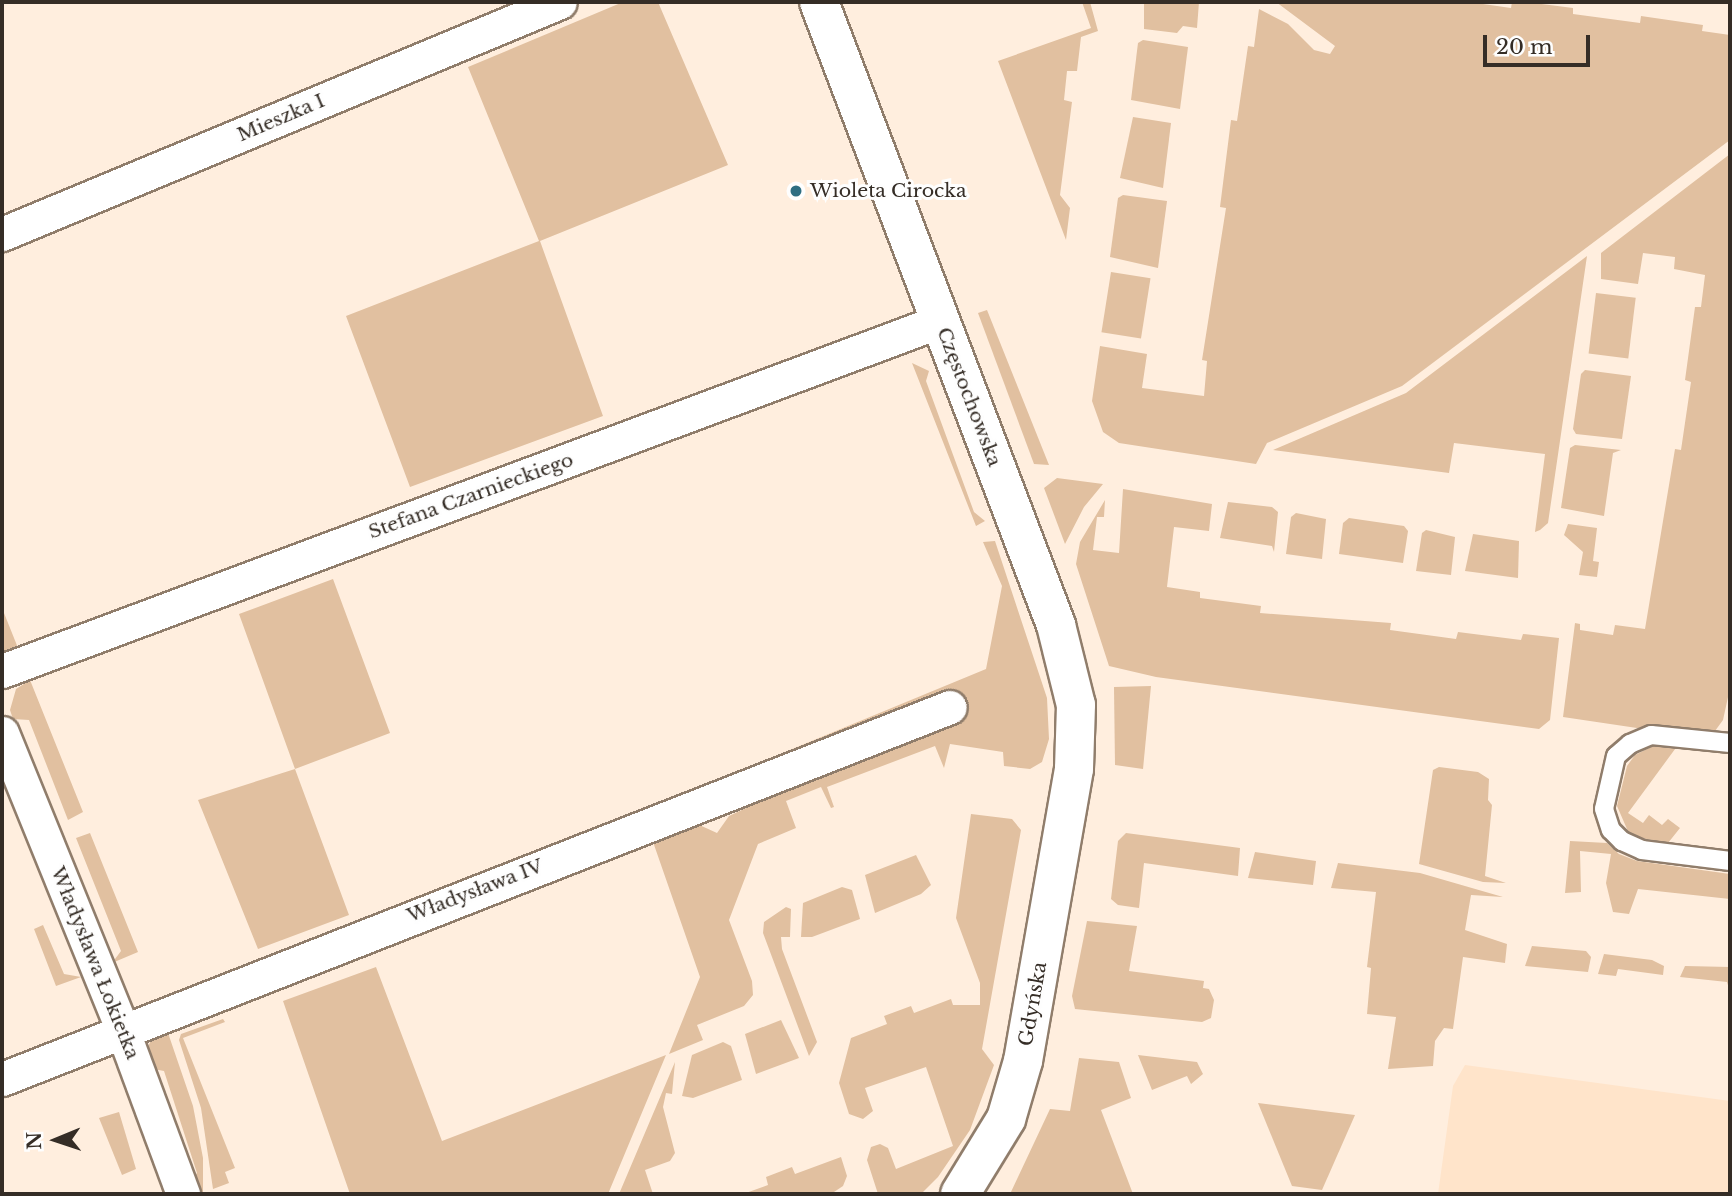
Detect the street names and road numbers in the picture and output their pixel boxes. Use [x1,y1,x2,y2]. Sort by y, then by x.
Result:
street label: Mieszka I [234,89,328,147]
street label: Częstochowska [932,324,1006,470]
street label: Stefana Czarnieckiego [365,448,577,544]
street label: Władysława IV [404,855,546,927]
street label: Władysława Łokietka [46,863,144,1063]
street label: Gdyńska [1014,960,1052,1048]

